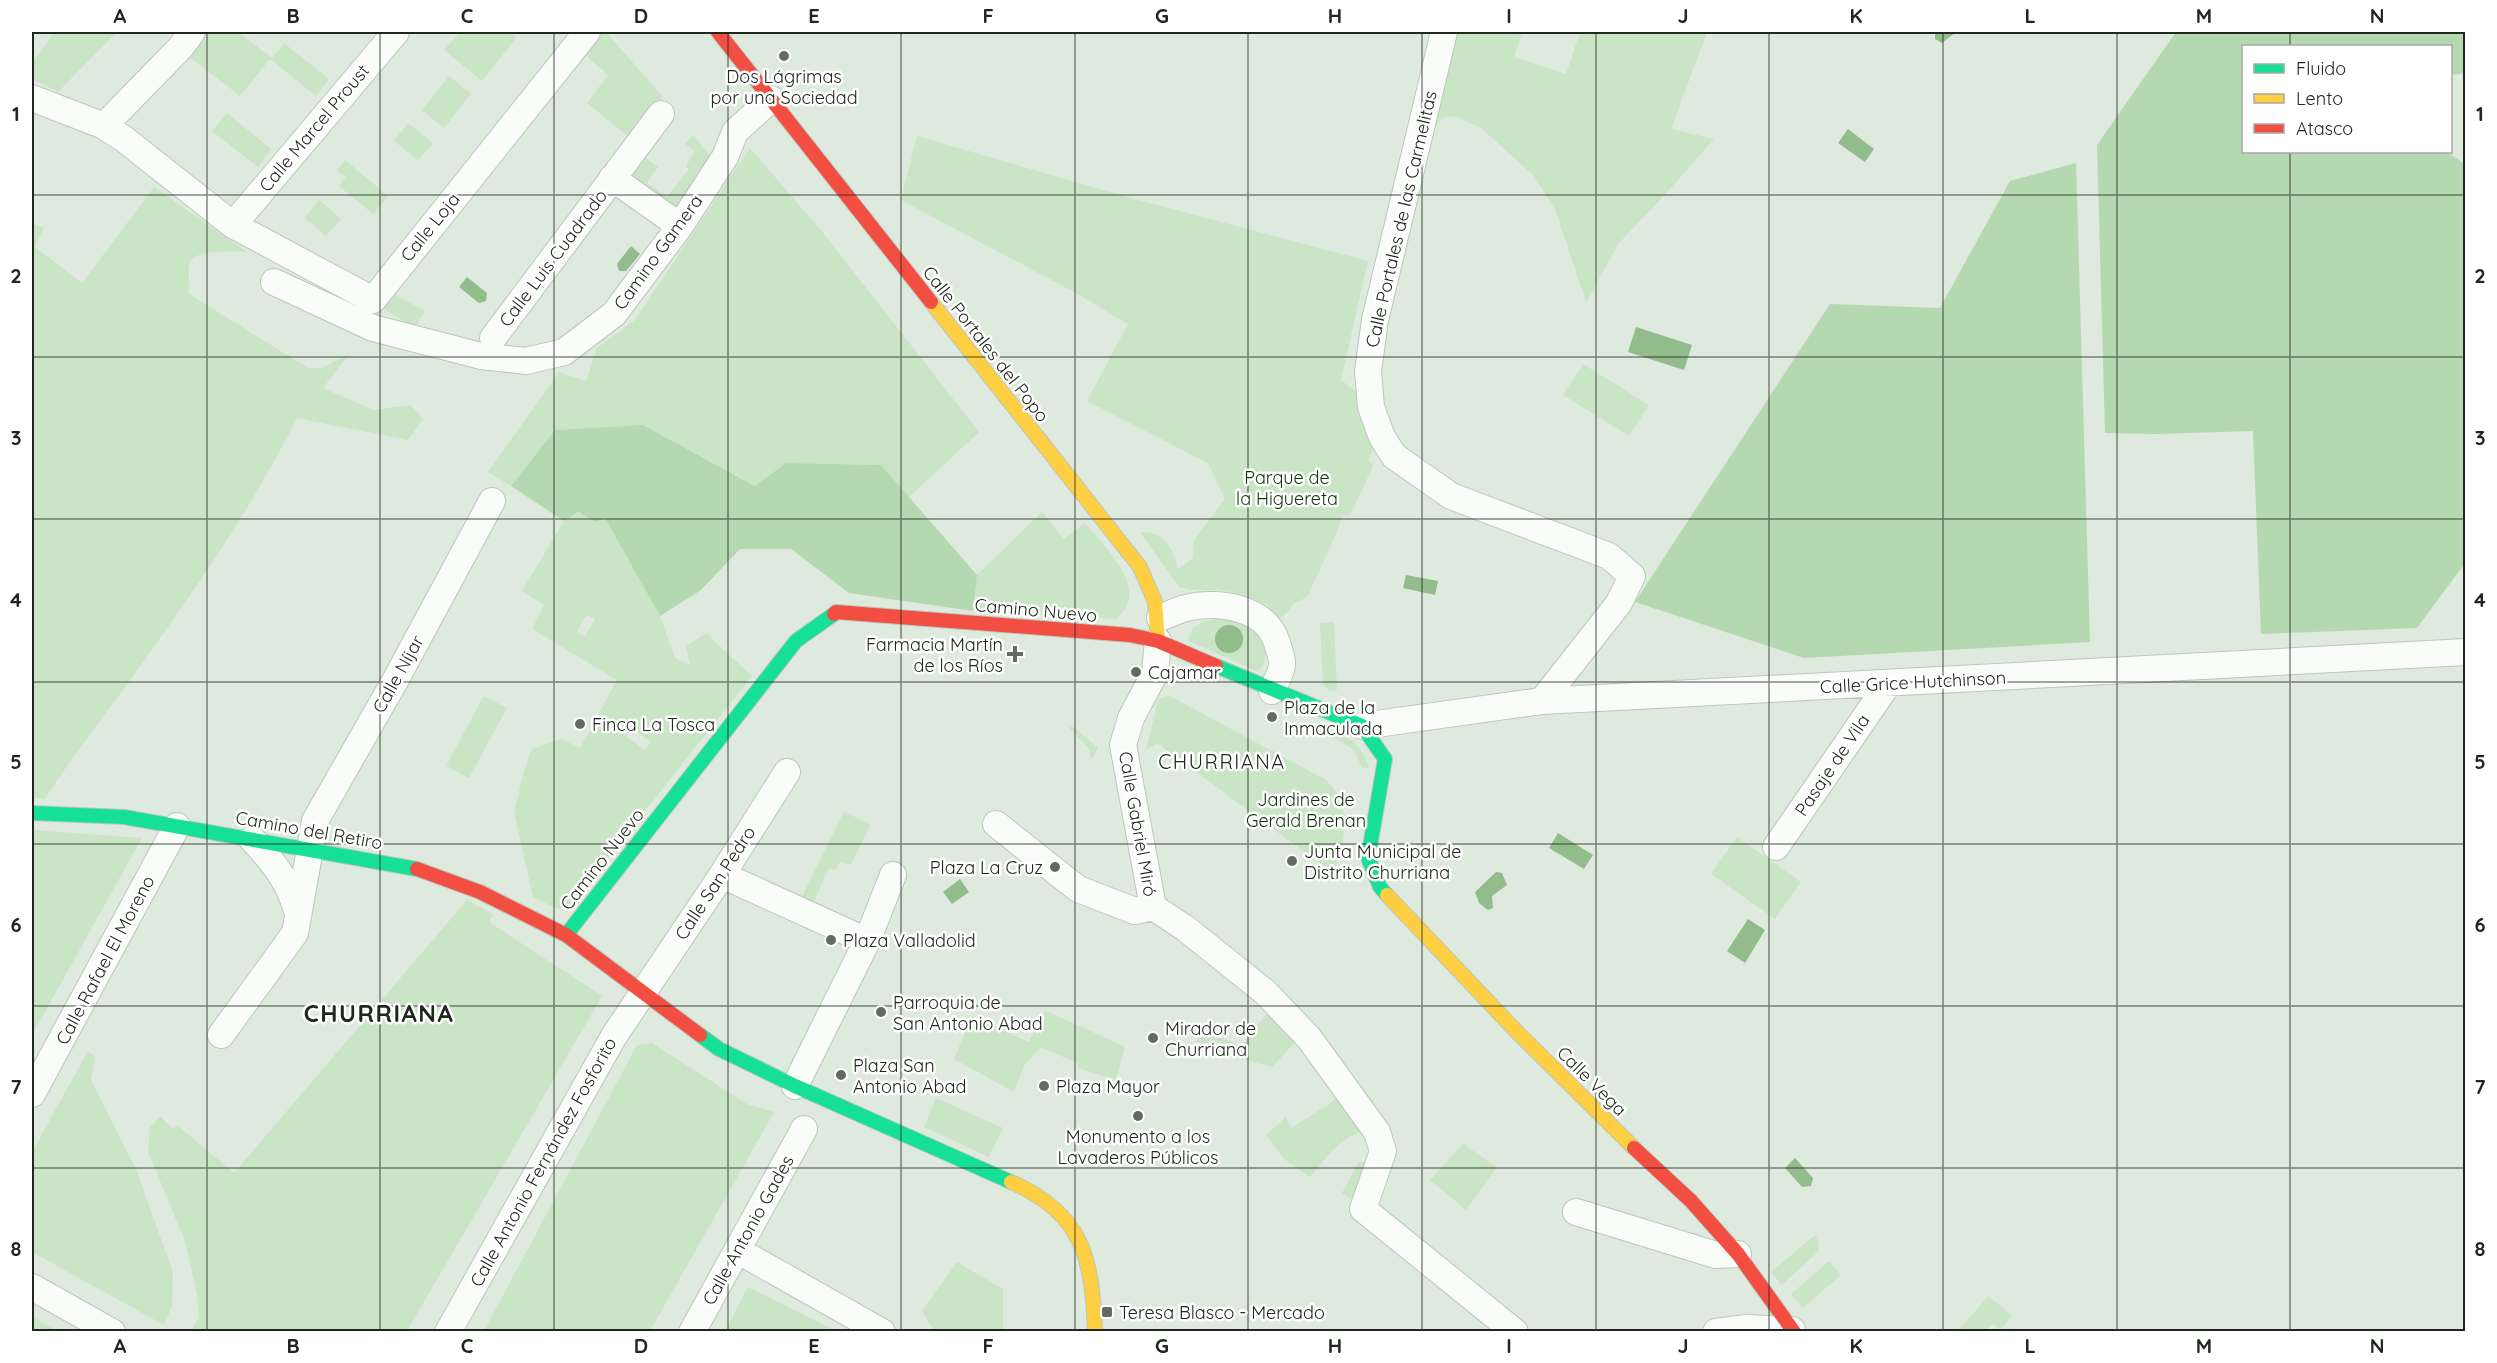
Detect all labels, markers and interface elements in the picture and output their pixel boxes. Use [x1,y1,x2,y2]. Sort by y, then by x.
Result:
text: A [114,3,127,28]
text: B [286,3,300,28]
text: C [461,3,474,28]
text: D [634,3,648,28]
text: E [808,3,820,28]
text: F [982,3,994,28]
text: G [1155,3,1169,28]
text: H [1328,3,1342,28]
text: I [1506,3,1512,28]
text: J [1677,3,1689,28]
text: K [1849,3,1863,28]
text: L [2024,3,2036,28]
text: M [2196,3,2212,28]
text: N [2370,3,2384,28]
legend [2242,45,2452,153]
marker: Dos Lágrimas por una Sociedad [777,49,791,63]
text: Fluido [2296,57,2346,80]
street label: Calle Marcel Proust [254,59,374,197]
place label: Dos Lágrimas por una Sociedad [710,65,858,109]
text: Lento [2296,87,2343,110]
street label: Calle Portales de las Carmelitas [1360,88,1442,350]
text: 1 [12,101,20,126]
text: 1 [2476,101,2484,126]
text: Atasco [2296,117,2353,140]
street label: Calle Luis Cuadrado [494,185,612,331]
street label: Calle Loja [395,188,465,266]
street label: Camino Gamera [608,190,708,314]
street label: Calle Portales del Popo [918,261,1054,427]
text: 2 [10,263,22,288]
text: 2 [2474,263,2486,288]
text: 3 [11,425,21,450]
text: 3 [2475,425,2485,450]
park label: Parque de la Higuereta [1236,466,1338,510]
text: 4 [10,587,22,612]
text: 4 [2474,587,2486,612]
street label: Camino Nuevo [974,593,1098,627]
street label: Calle Níjar [367,631,429,717]
place label: Farmacia Martín de los Ríos [866,633,1003,677]
marker: Farmacia Martín de los Ríos [1008,647,1022,661]
place label: Cajamar [1148,661,1221,684]
marker: Cajamar [1129,665,1143,679]
street label: Calle Grice Hutchinson [1819,666,2007,698]
place label: Plaza de la Inmaculada [1284,696,1383,740]
marker: Plaza de la Inmaculada [1265,710,1279,724]
street label: Pasaje de Vila [1790,710,1874,820]
place label: Finca La Tosca [592,713,715,736]
marker: Finca La Tosca [573,717,587,731]
text: 5 [10,749,22,774]
district label: CHURRIANA [1158,749,1286,774]
text: 5 [2474,749,2486,774]
street label: Calle Gabriel Miró [1114,750,1162,898]
park label: Jardines de Gerald Brenan [1246,788,1366,832]
street label: Camino Nuevo [555,804,649,914]
street label: Camino del Retiro [234,806,384,854]
street label: Calle San Pedro [670,822,760,944]
place label: Junta Municipal de Distrito Churriana [1304,840,1461,884]
marker: Junta Municipal de Distrito Churriana [1285,854,1299,868]
place label: Plaza La Cruz [930,856,1043,879]
marker: Plaza La Cruz [1048,860,1062,874]
street label: Calle Rafael El Moreno [51,871,159,1049]
text: 6 [10,912,22,937]
text: 6 [2474,912,2486,937]
place label: Plaza Valladolid [843,929,976,952]
marker: Plaza Valladolid [824,933,838,947]
place label: Parroquia de San Antonio Abad [893,991,1043,1035]
district label: CHURRIANA [304,998,454,1028]
marker: Parroquia de San Antonio Abad [874,1005,888,1019]
place label: Mirador de Churriana [1165,1017,1256,1061]
marker: Mirador de Churriana [1146,1031,1160,1045]
street label: Calle Antonio Fernández Fosforito [465,1033,621,1291]
street label: Calle Vega [1552,1041,1632,1121]
place label: Plaza San Antonio Abad [853,1054,966,1098]
marker: Plaza San Antonio Abad [834,1068,848,1082]
text: 7 [11,1074,22,1099]
text: 7 [2475,1074,2486,1099]
place label: Plaza Mayor [1056,1075,1160,1098]
marker: Plaza Mayor [1037,1079,1051,1093]
marker: Monumento a los Lavaderos Públicos [1131,1109,1145,1123]
place label: Monumento a los Lavaderos Públicos [1058,1125,1218,1169]
street label: Calle Antonio Gades [697,1151,799,1309]
text: 8 [11,1236,22,1261]
text: 8 [2475,1236,2486,1261]
place label: Teresa Blasco - Mercado [1119,1301,1325,1324]
marker: Teresa Blasco - Mercado [1100,1305,1114,1319]
text: A [114,1333,127,1358]
text: B [286,1333,300,1358]
text: C [461,1333,474,1358]
text: D [634,1333,648,1358]
text: E [808,1333,820,1358]
text: F [982,1333,994,1358]
text: G [1155,1333,1169,1358]
text: H [1328,1333,1342,1358]
text: I [1506,1333,1512,1358]
text: J [1677,1333,1689,1358]
text: K [1849,1333,1863,1358]
text: L [2024,1333,2036,1358]
text: M [2196,1333,2212,1358]
text: N [2370,1333,2384,1358]

